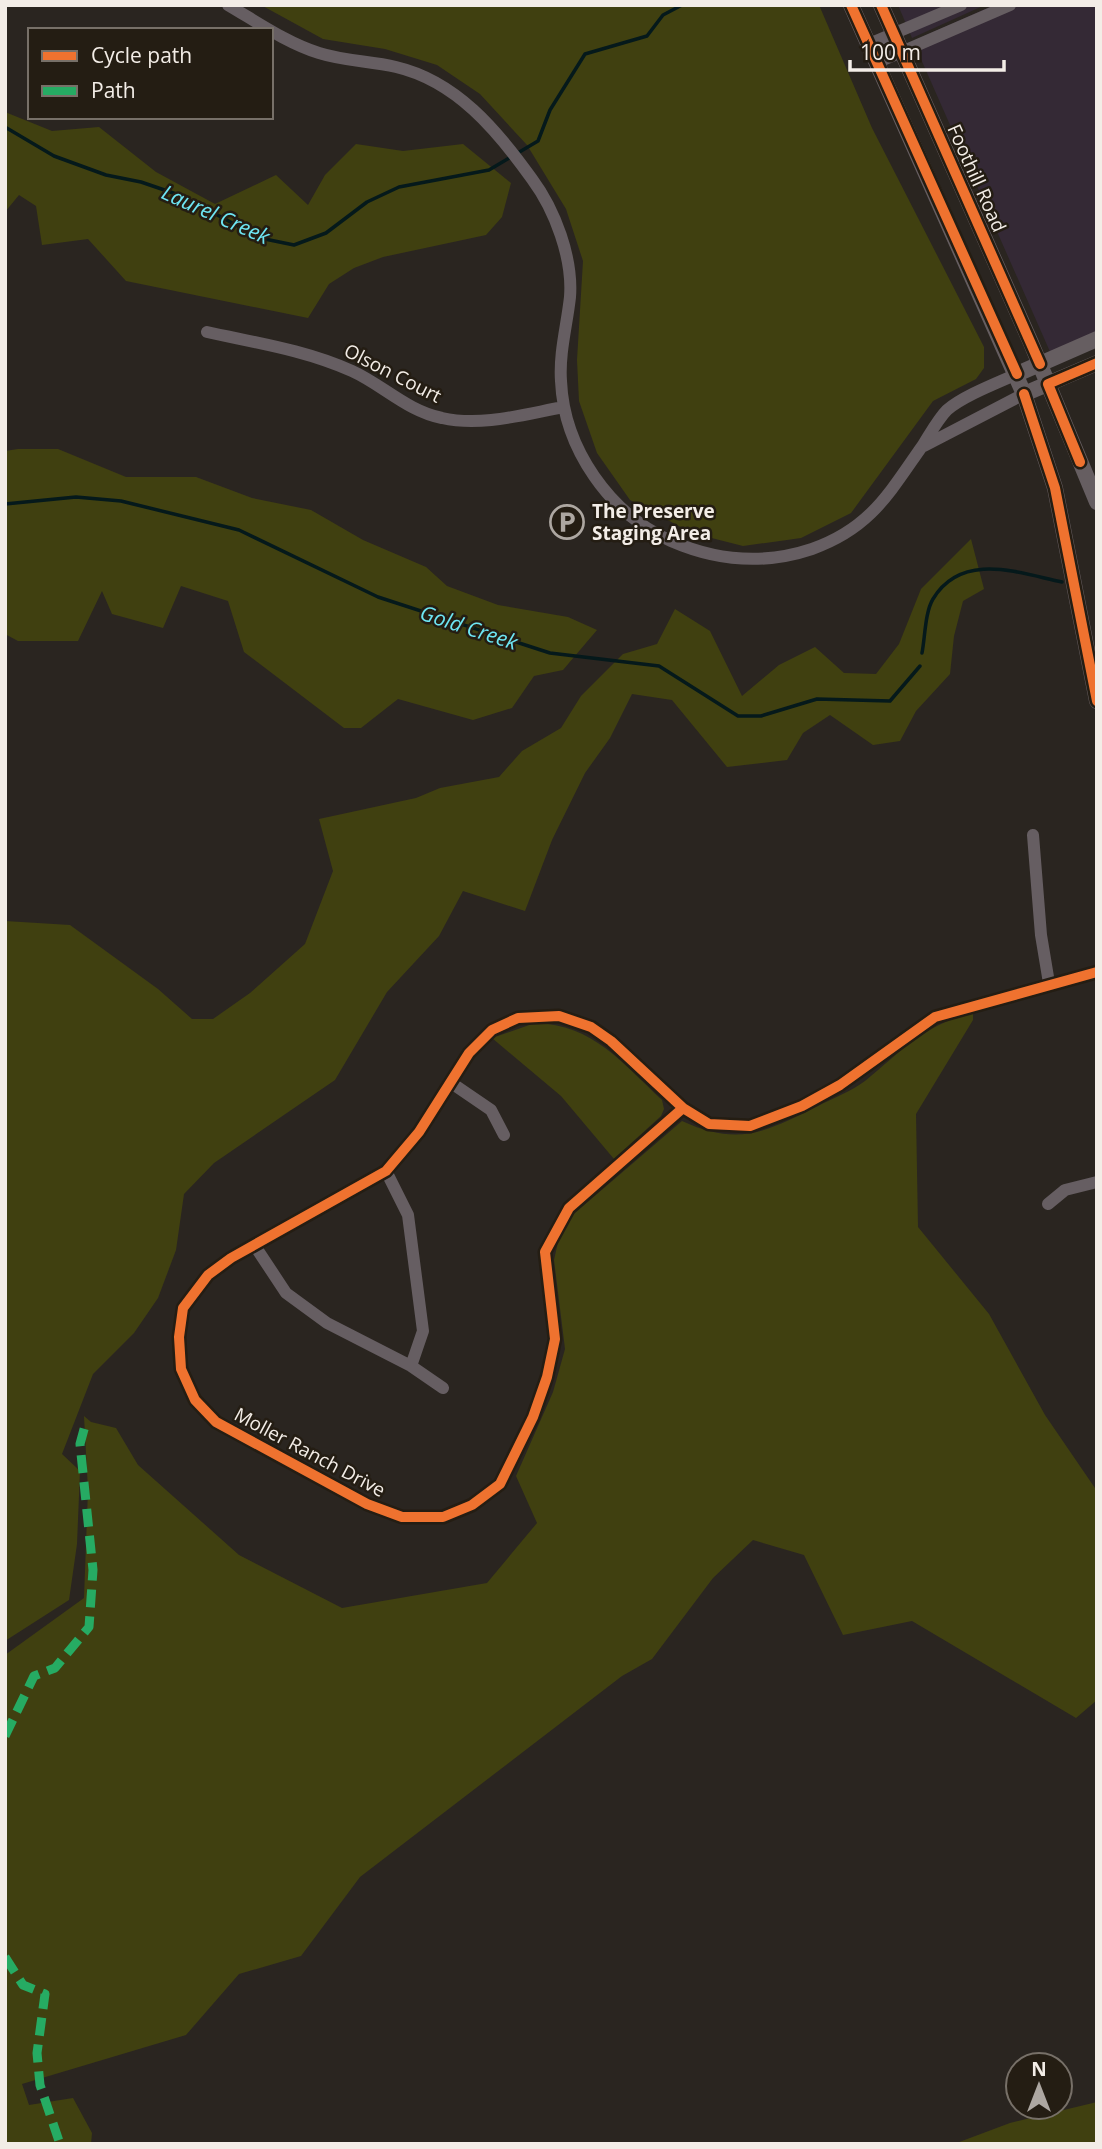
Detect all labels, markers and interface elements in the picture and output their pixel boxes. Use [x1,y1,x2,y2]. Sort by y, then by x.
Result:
legend [28,28,273,119]
scale bar [850,28,1004,72]
text: 100 m [860,38,921,66]
text: Cycle path [91,41,192,69]
text: Path [91,76,136,104]
street label: Foothill Road [942,120,1012,236]
water label: Laurel Creek [158,178,275,251]
street label: Olson Court [340,337,446,409]
place label: The Preserve Staging Area [592,498,715,546]
parking icon: The Preserve Staging Area [548,503,586,541]
water label: Gold Creek [417,598,522,656]
street label: Moller Ranch Drive [230,1401,390,1503]
north arrow [1004,2051,1074,2121]
text: N [1031,2056,1047,2082]

